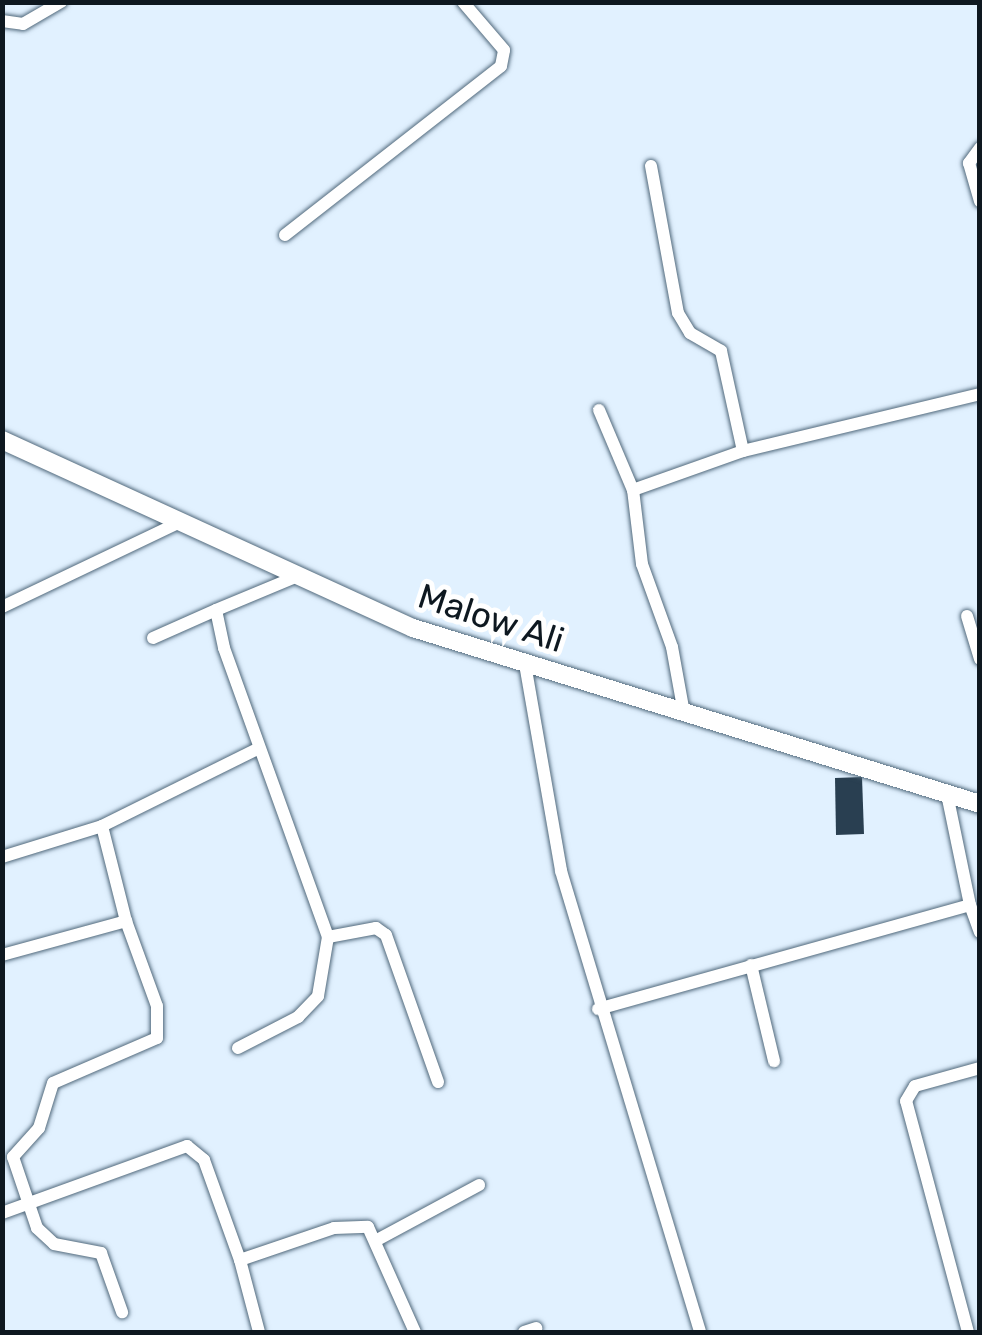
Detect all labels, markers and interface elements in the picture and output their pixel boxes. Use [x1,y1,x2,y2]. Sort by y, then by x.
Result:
street label: Malow Ali [412,574,570,662]

